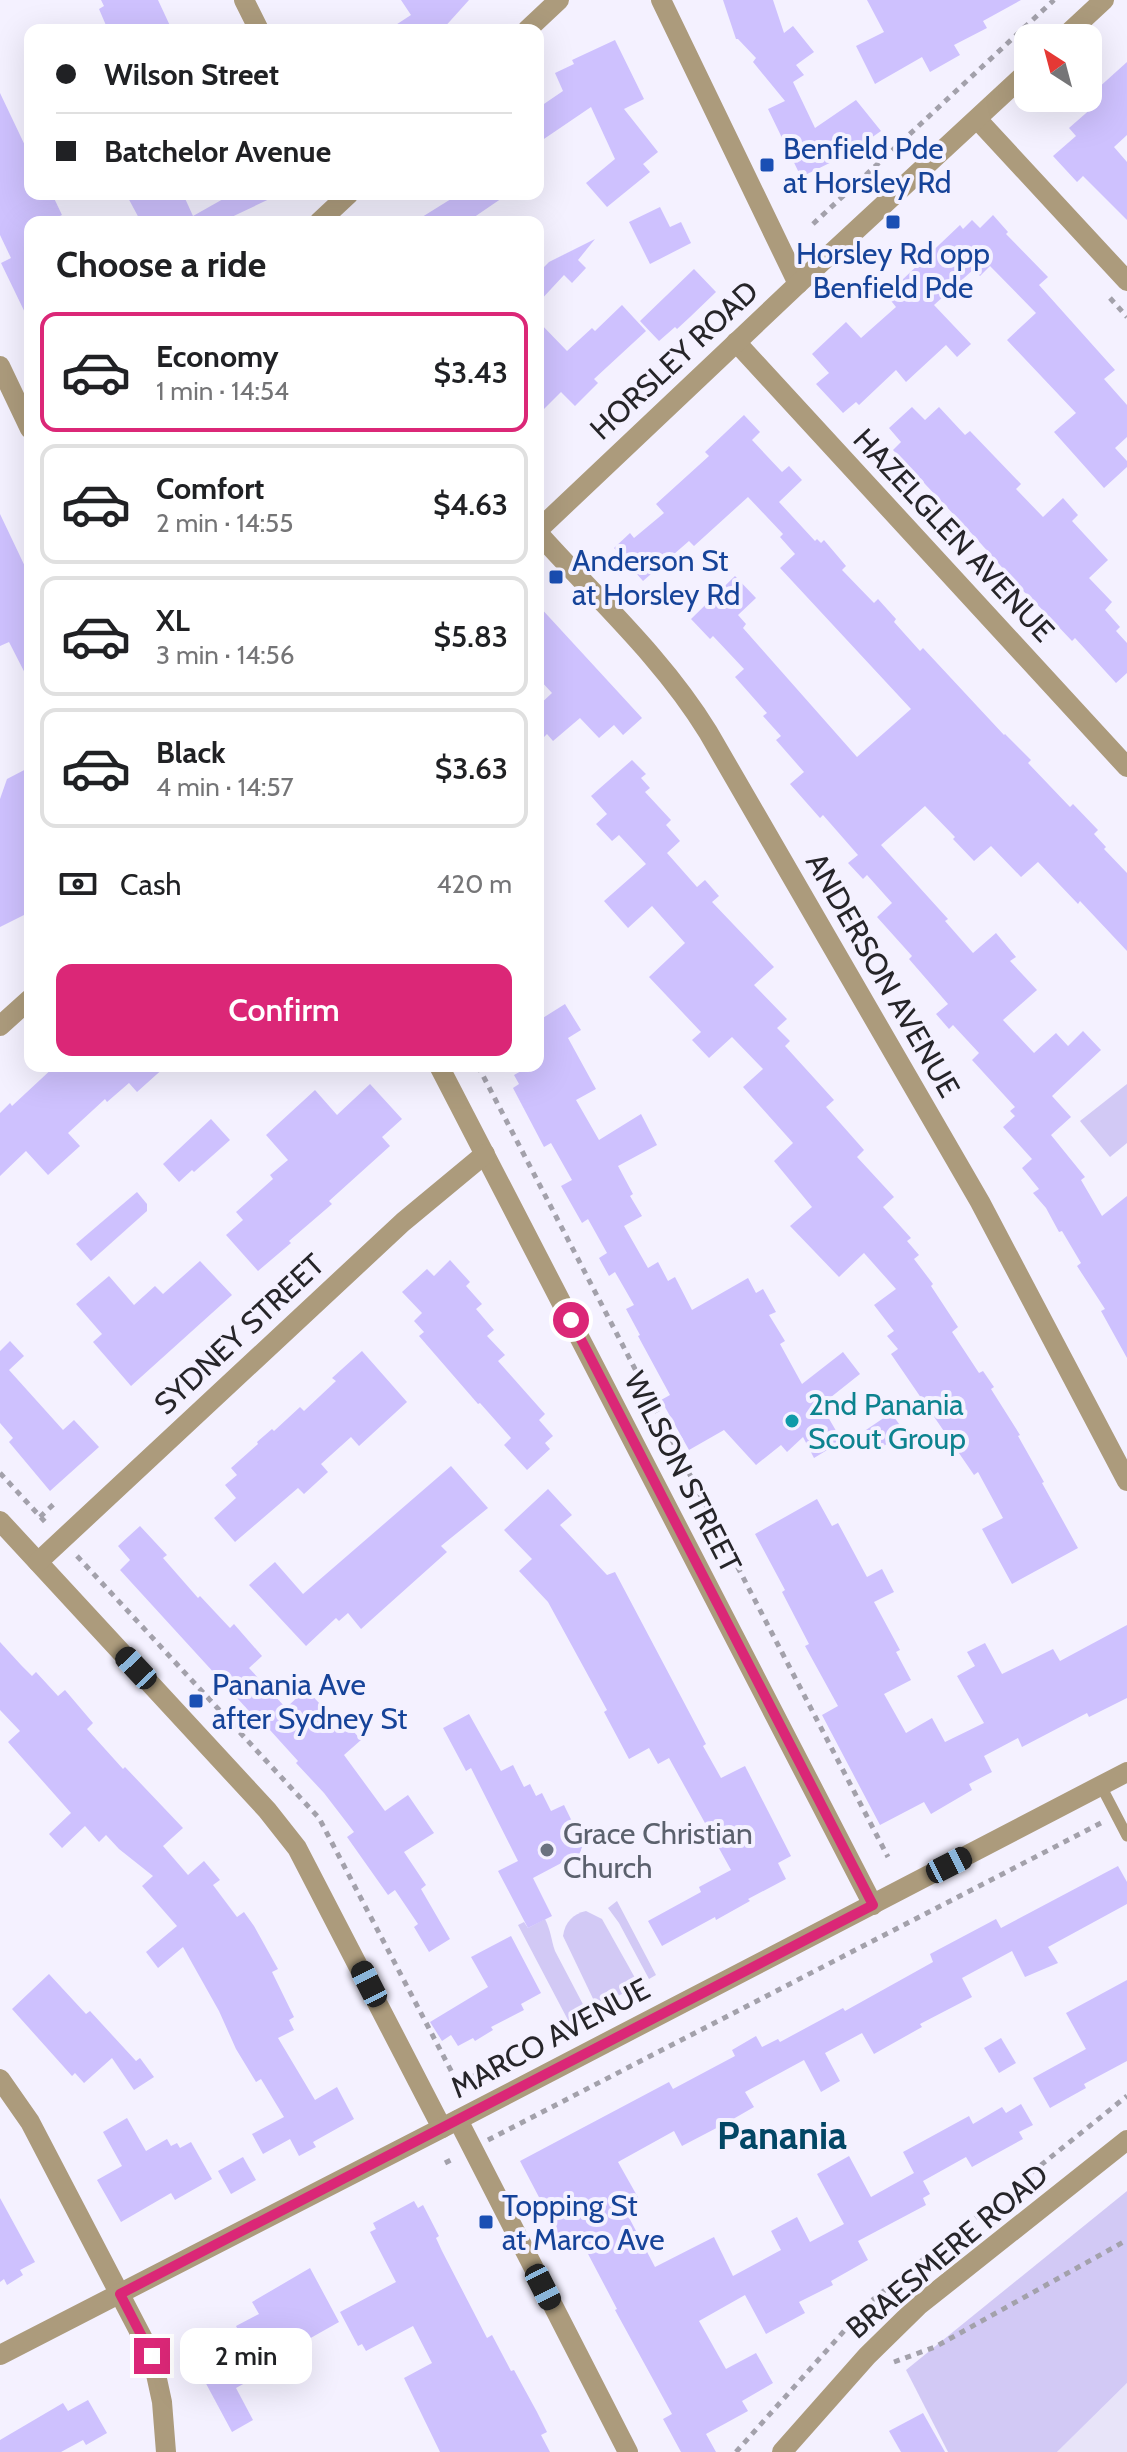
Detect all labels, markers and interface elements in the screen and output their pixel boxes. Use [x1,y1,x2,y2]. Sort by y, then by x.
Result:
north arrow [1014,24,1102,112]
map controls [1014,24,1102,112]
text: Wilson Street [104,56,279,93]
place label: Benfield Pde at Horsley Rd [783,130,951,201]
text: Batchelor Avenue [104,133,331,170]
marker: Benfield Pde at Horsley Rd [758,156,776,174]
marker: Horsley Rd opp Benfield Pde [884,213,902,231]
place label: Horsley Rd opp Benfield Pde [796,235,990,306]
text: Choose a ride [56,242,266,286]
street label: HORSLEY ROAD [582,273,766,447]
icon: car [60,336,132,408]
text: Economy [156,338,279,375]
text: $3.43 [434,354,508,391]
text: 1 min · 14:54 [156,375,289,407]
street label: HAZELGLEN AVENUE [846,421,1062,649]
icon: car [60,468,132,540]
text: Comfort [156,470,264,507]
text: $4.63 [433,486,508,523]
text: 2 min · 14:55 [156,507,293,539]
place label: Anderson St at Horsley Rd [572,542,740,613]
marker: Anderson St at Horsley Rd [547,568,565,586]
icon: car [60,600,132,672]
text: XL [156,602,190,639]
text: $5.83 [434,618,508,655]
text: 3 min · 14:56 [156,639,294,671]
icon: car [60,732,132,804]
text: Black [156,734,226,771]
text: $3.63 [435,750,508,787]
text: 4 min · 14:57 [156,771,294,803]
street label: ANDERSON AVENUE [798,846,968,1104]
icon: cash [56,862,100,906]
text: Cash [120,866,182,903]
text: 420 m [437,868,512,900]
button: Confirm [56,964,512,1056]
street label: SYDNEY STREET [146,1246,332,1422]
route start [553,1302,589,1338]
street label: WILSON STREET [616,1365,750,1579]
place label: 2nd Panania Scout Group [808,1386,966,1457]
marker: 2nd Panania Scout Group [783,1412,801,1430]
car [111,1642,161,1694]
place label: Panania Ave after Sydney St [212,1666,407,1737]
marker: Panania Ave after Sydney St [187,1692,205,1710]
place label: Grace Christian Church [563,1815,753,1886]
marker: Grace Christian Church [538,1841,556,1859]
car [922,1843,976,1887]
car [347,1957,391,2011]
street label: MARCO AVENUE [444,1970,656,2106]
district label: Panania [717,2112,847,2159]
street label: BRAESMERE ROAD [839,2156,1055,2346]
place label: Topping St at Marco Ave [502,2187,665,2258]
marker: Topping St at Marco Ave [477,2213,495,2231]
car [521,2260,565,2314]
callout: 2 min [180,2328,312,2384]
route end [134,2338,170,2374]
text: 2 min [215,2340,277,2372]

